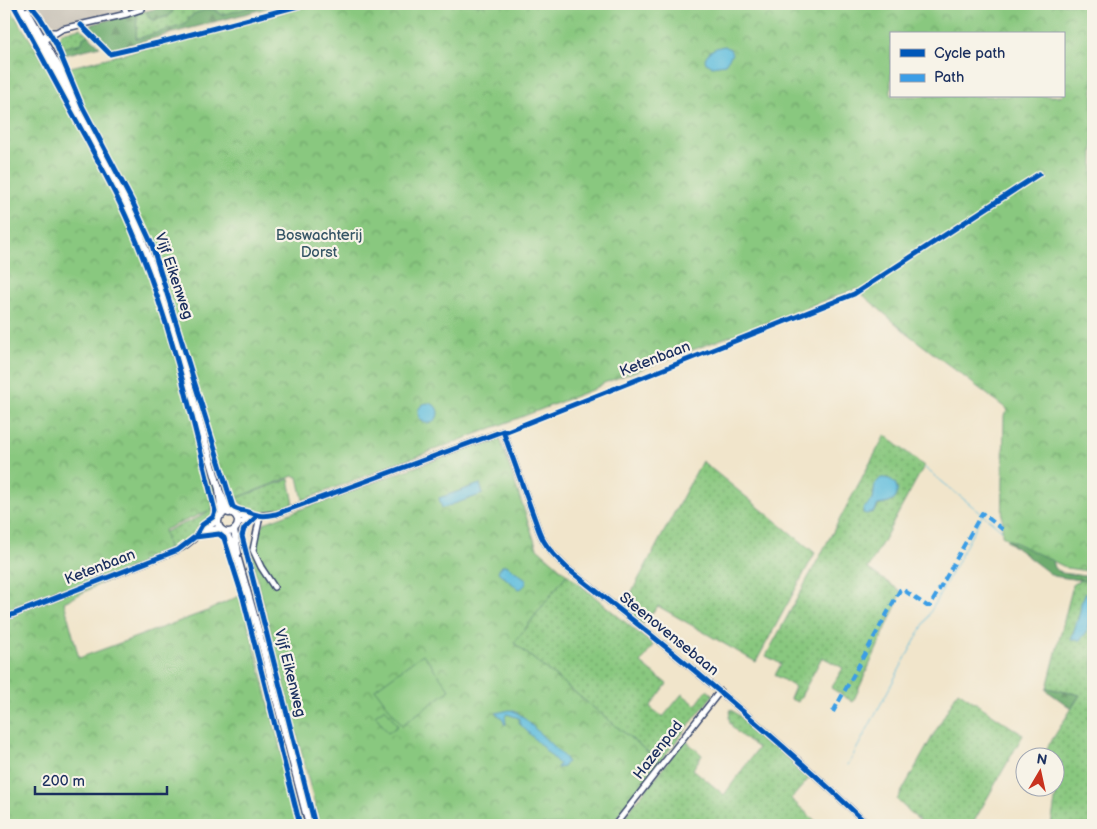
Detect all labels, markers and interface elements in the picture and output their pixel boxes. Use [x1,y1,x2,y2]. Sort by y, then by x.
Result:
legend [890,32,1064,98]
text: Cycle path [934,44,1005,63]
text: Path [934,68,964,87]
park label: Boswachterij Dorst [276,226,362,262]
street label: Vijf Eikenweg [150,230,198,322]
street label: Ketenbaan [617,337,693,381]
street label: Ketenbaan [62,545,138,589]
street label: Steenovensebaan [615,588,723,680]
street label: Vijf Eikenweg [270,627,310,719]
street label: Hazenpad [629,717,687,783]
north arrow [1014,746,1064,796]
text: N [1035,750,1048,769]
scale bar [35,764,168,796]
text: 200 m [42,772,85,791]

